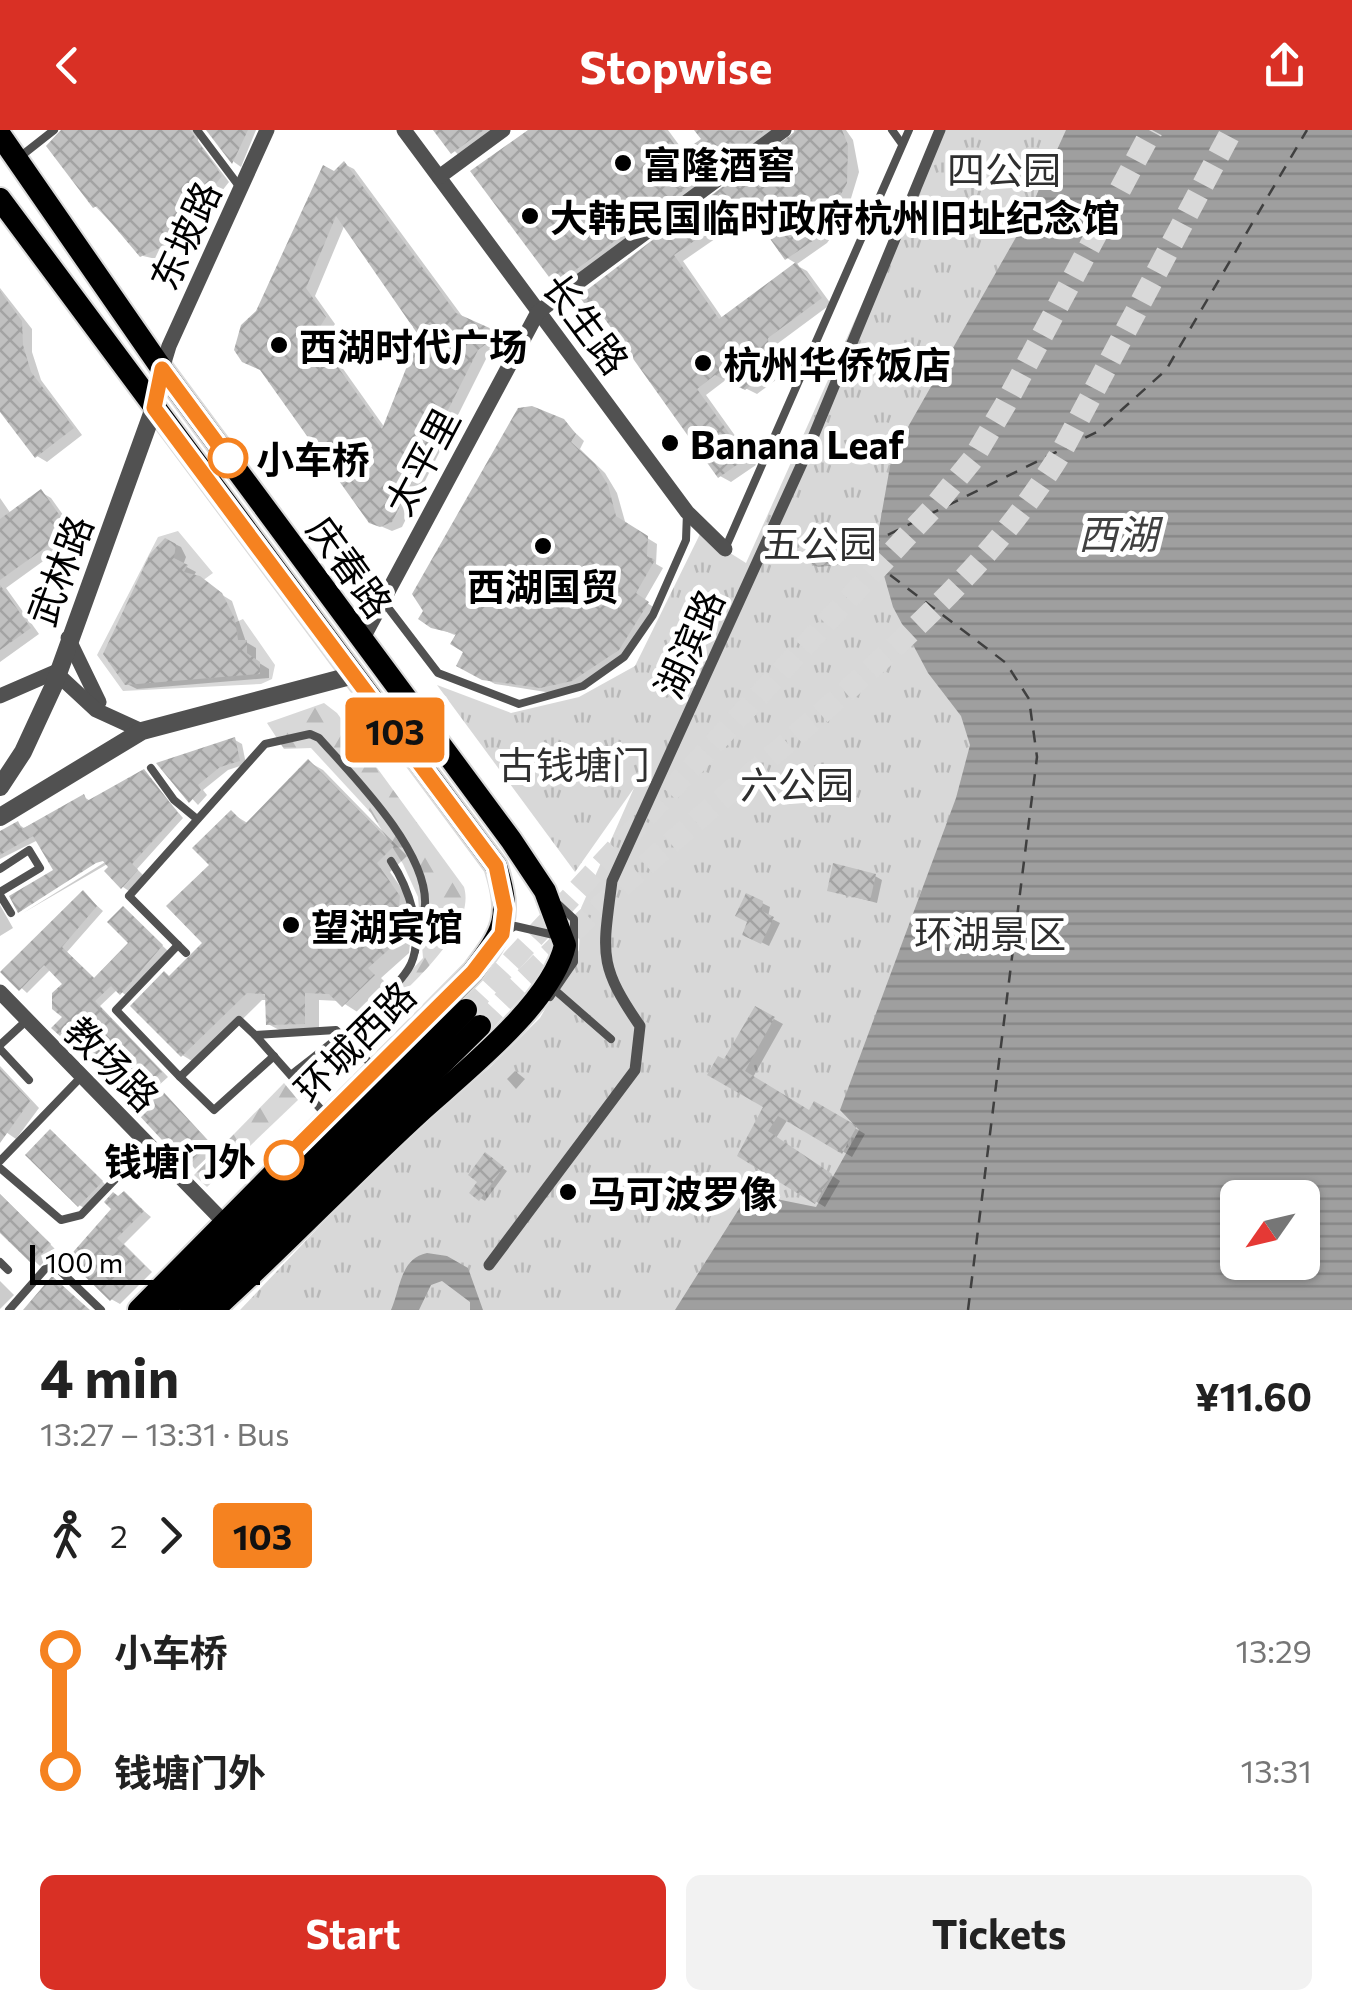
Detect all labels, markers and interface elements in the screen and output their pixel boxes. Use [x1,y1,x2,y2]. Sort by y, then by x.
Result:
icon: back [40,38,95,93]
text: Stopwise [580,38,772,93]
icon: share [1257,38,1312,93]
place label: 富隆酒窖 [643,140,795,187]
park label: 四公园 [947,145,1061,192]
marker: 富隆酒窖 [612,152,634,174]
street label: 东坡路 [139,173,229,297]
place label: 大韩民国临时政府杭州旧址纪念馆 [550,193,1120,240]
marker: 大韩民国临时政府杭州旧址纪念馆 [519,205,541,227]
street label: 长生路 [534,263,640,383]
place label: 西湖时代广场 [299,322,527,369]
marker: 西湖时代广场 [268,334,290,356]
place label: 杭州华侨饭店 [723,340,951,387]
marker: 杭州华侨饭店 [692,352,714,374]
street label: 太平里 [373,400,469,522]
place label: Banana Leaf [690,420,905,467]
marker: Banana Leaf [659,432,681,454]
place label: 小车桥 [256,435,370,482]
marker: 小车桥 [209,439,247,477]
street label: 庆春路 [298,506,404,626]
street label: 武林路 [17,508,101,632]
water label: 西湖 [1078,508,1164,557]
park label: 五公园 [763,519,877,566]
marker: 西湖国贸 [532,535,554,557]
place label: 西湖国贸 [467,562,619,609]
street label: 湖滨路 [643,581,733,705]
line badge: 103 [338,698,452,762]
text: 103 [365,709,425,752]
park label: 古钱塘门 [498,740,650,787]
park label: 六公园 [740,760,854,807]
place label: 望湖宾馆 [311,902,463,949]
park label: 环湖景区 [914,909,1066,956]
marker: 望湖宾馆 [280,914,302,936]
street label: 环城西路 [284,971,424,1111]
street label: 教场路 [56,1006,170,1120]
place label: 钱塘门外 [104,1137,256,1184]
marker: 钱塘门外 [265,1141,303,1179]
place label: 马可波罗像 [588,1169,778,1216]
north arrow [1220,1180,1320,1280]
map controls [1220,1180,1320,1280]
marker: 马可波罗像 [557,1181,579,1203]
scale bar [30,1240,260,1284]
text: 100 m [45,1245,123,1279]
text: 4 min [40,1342,179,1409]
text: ¥11.60 [1195,1372,1312,1419]
text: 13:27 – 13:31 · Bus [40,1413,289,1453]
icon: walk [40,1508,95,1563]
icon: forward [143,1508,198,1563]
text: 103 [233,1514,292,1557]
text: 2 [110,1515,128,1555]
text: 小车桥 [114,1628,228,1675]
text: 13:29 [1235,1630,1312,1670]
text: 钱塘门外 [114,1748,266,1795]
text: 13:31 [1241,1750,1312,1790]
button: Start [40,1875,666,1990]
button: Tickets [686,1875,1312,1990]

